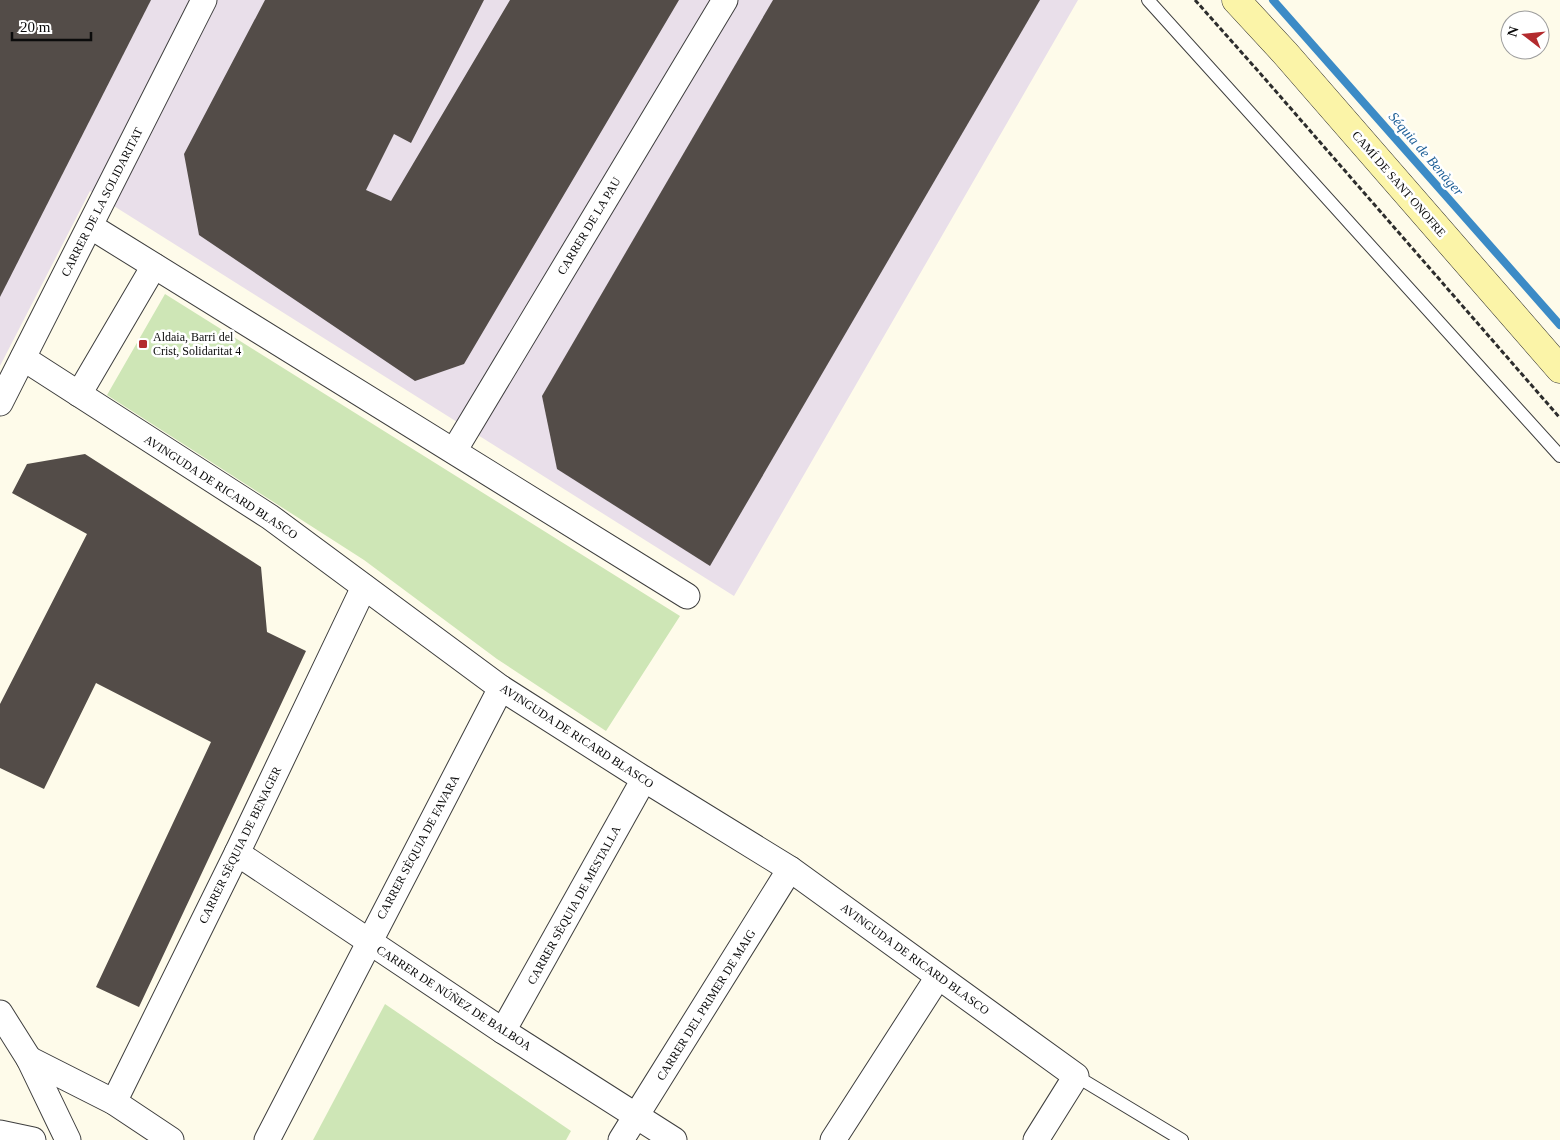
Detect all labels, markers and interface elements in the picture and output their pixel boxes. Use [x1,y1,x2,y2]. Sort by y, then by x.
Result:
scale bar [12,10,91,42]
north arrow [1500,10,1550,60]
text: 20 m [20,19,51,35]
text: N [1504,25,1522,38]
water label: Séquia de Benàger [1386,109,1467,199]
street label: CARRER DE LA SOLIDARITAT [58,125,146,279]
street label: CAMÍ DE SANT ONOFRE [1349,128,1449,240]
street label: CARRER DE LA PAU [554,174,624,277]
place label: Aldaia, Barri del Crist, Solidaritat 4 [153,330,241,358]
marker: Aldaia, Barri del Crist, Solidaritat 4 [137,338,149,350]
street label: AVINGUDA DE RICARD BLASCO [142,432,301,542]
street label: AVINGUDA DE RICARD BLASCO [498,681,657,791]
street label: CARRER SÈQUIA DE BENAGER [196,764,284,926]
street label: CARRER SÈQUIA DE FAVARA [374,772,462,922]
street label: CARRER SÈQUIA DE MESTALLA [524,823,624,987]
street label: AVINGUDA DE RICARD BLASCO [838,900,992,1018]
street label: CARRER DEL PRIMER DE MAIG [654,927,759,1083]
street label: CARRER DE NÚÑEZ DE BALBOA [374,943,534,1054]

